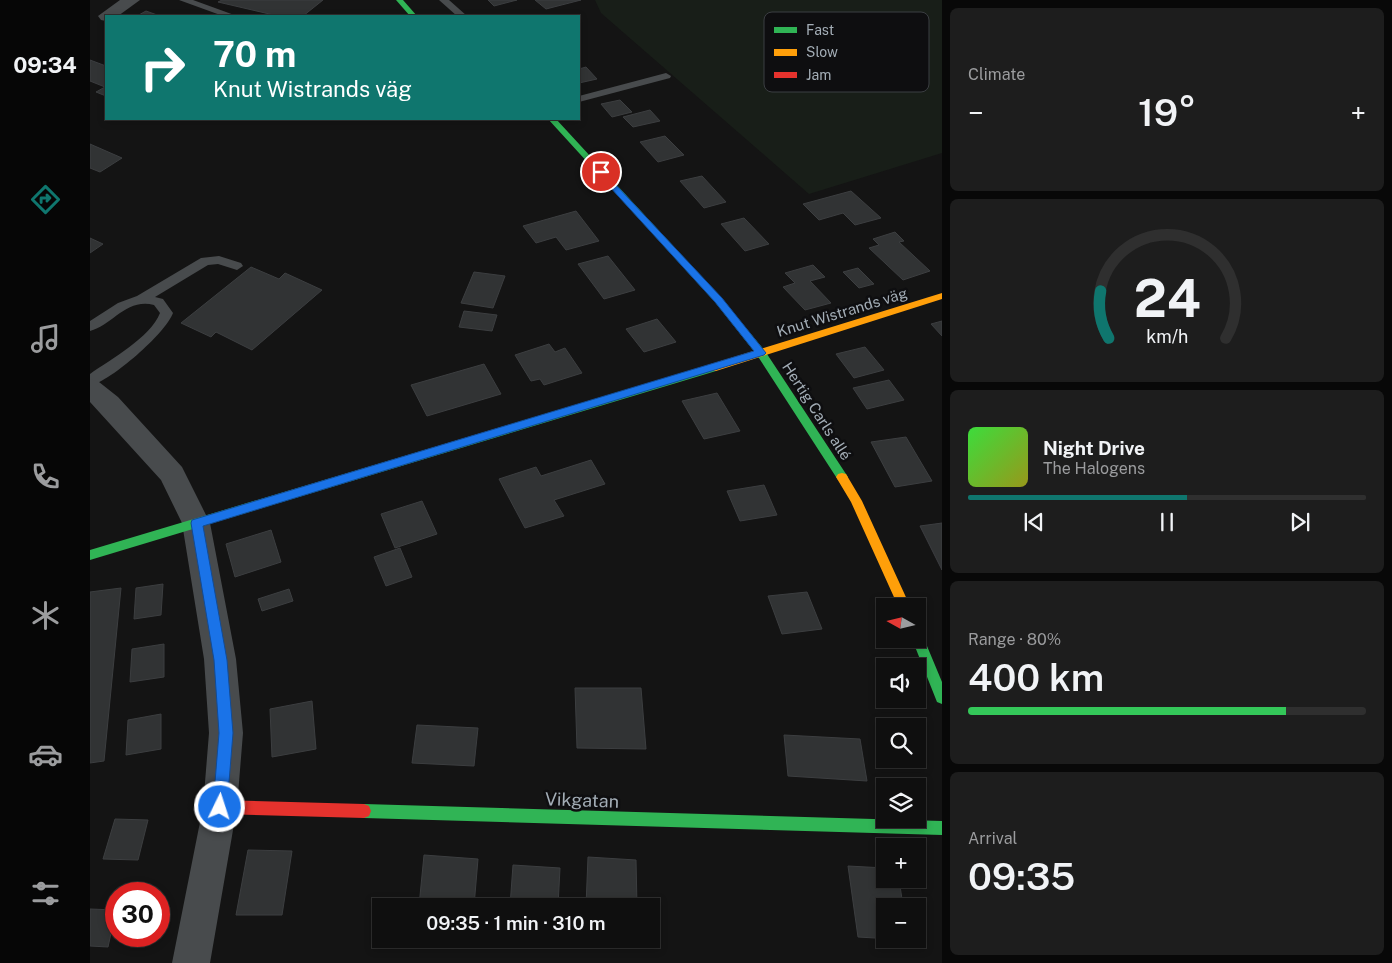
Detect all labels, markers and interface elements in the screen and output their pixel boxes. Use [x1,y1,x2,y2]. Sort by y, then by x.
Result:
legend [764,12,929,92]
text: Fast [806,22,834,38]
text: 70 m [213,34,296,75]
icon: right [130,35,195,100]
text: Slow [806,44,838,60]
text: 09:34 [13,52,77,78]
text: Climate [968,65,1025,84]
text: Jam [806,67,831,83]
text: Knut Wistrands väg [213,76,412,102]
text: 19° [1138,90,1196,135]
text: − [968,96,984,129]
text: + [1350,96,1366,129]
pin [580,151,622,193]
icon: arrive [587,158,615,186]
icon: directions [28,182,63,217]
text: 24 [1133,268,1201,329]
street label: Knut Wistrands väg [775,284,909,340]
icon: music [28,321,63,356]
text: km/h [1146,326,1188,347]
street label: Hertig Carls allé [779,359,855,463]
text: Night Drive [1043,437,1145,459]
icon: phone [28,459,63,494]
text: The Halogens [1043,459,1145,478]
icon: previous [1020,508,1048,536]
icon: pause [1153,508,1181,536]
icon: next [1286,508,1314,536]
icon: climate [28,598,63,633]
north arrow [876,598,926,648]
map controls [876,598,926,948]
text: Range · 80% [968,630,1061,649]
text: 400 km [968,655,1104,700]
button: sound [876,658,926,708]
button: search [876,718,926,768]
icon: car [28,737,63,772]
button: layers [876,778,926,828]
position arrow [193,780,245,832]
street label: Vikgatan [545,788,619,812]
text: Arrival [968,829,1017,848]
button: + [876,838,926,888]
text: 09:35 [968,854,1075,899]
icon: filters [28,876,63,911]
speed limit sign: 30 [105,882,170,947]
button: − [876,898,926,948]
text: 09:35 · 1 min · 310 m [426,912,606,934]

